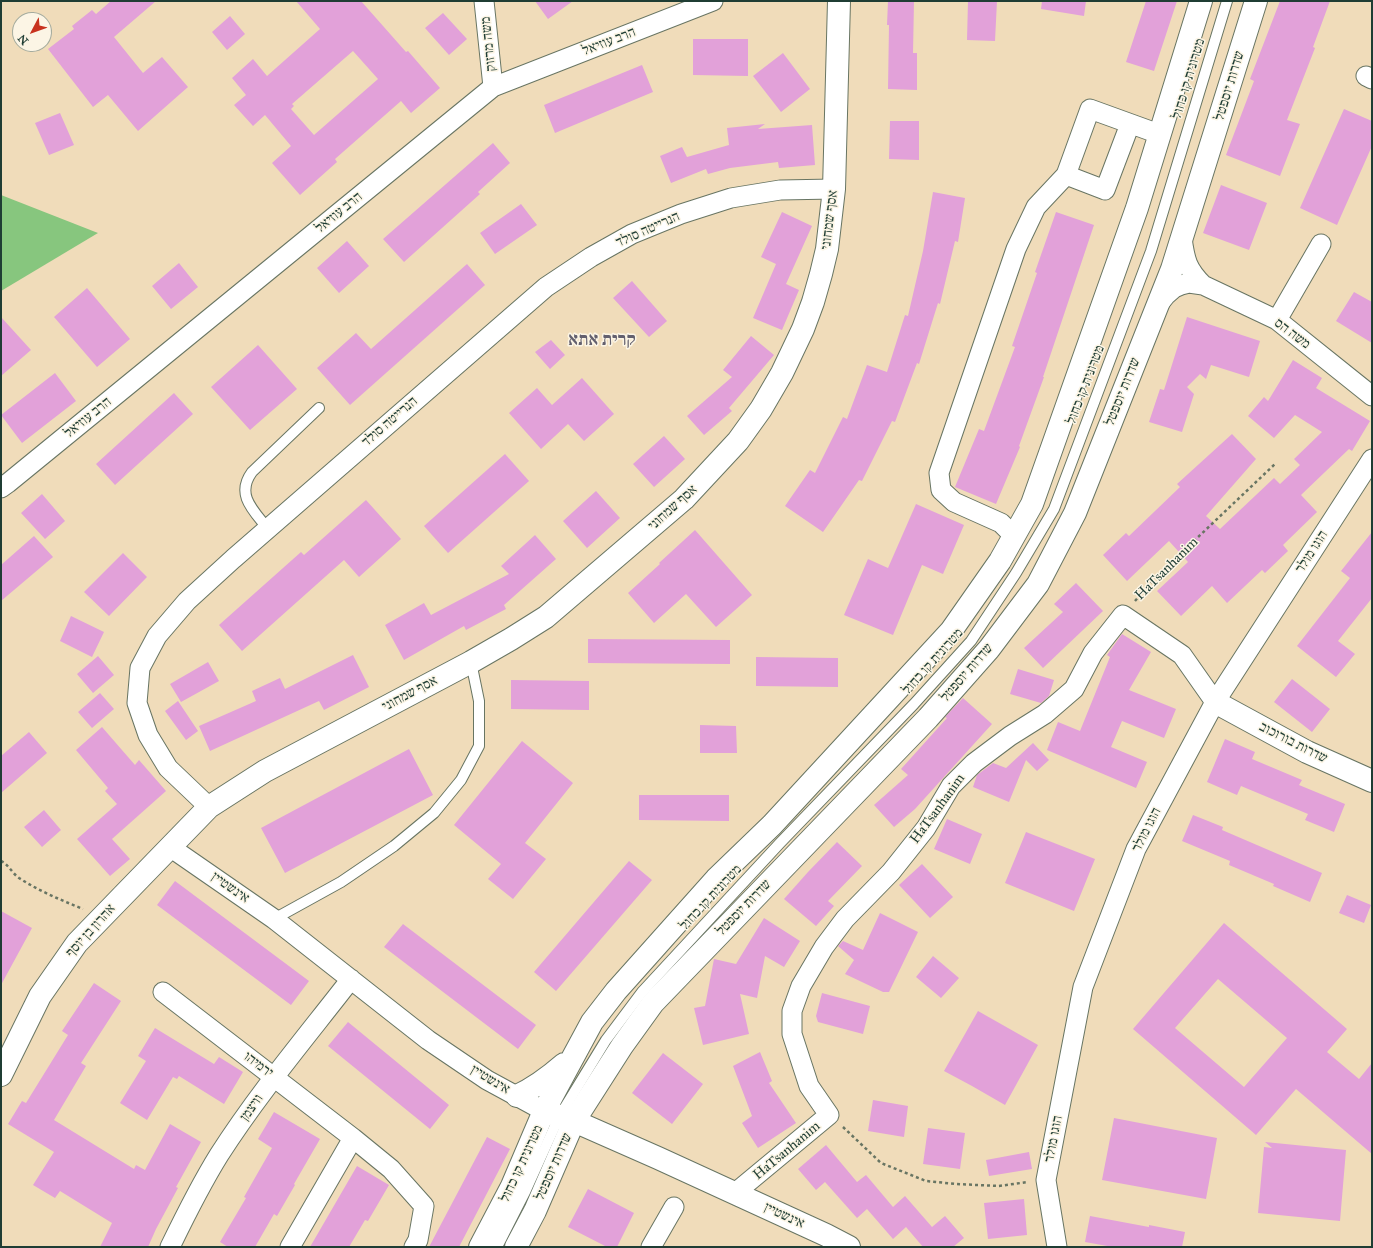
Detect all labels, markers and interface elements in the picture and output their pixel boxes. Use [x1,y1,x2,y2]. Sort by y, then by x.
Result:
north arrow [12,12,52,52]
street label: משה מרזוק [478,16,500,72]
street label: הרב עוזיאל [580,24,638,60]
text: N [15,32,31,47]
street label: מטרונית קו כחול [1169,37,1209,121]
street label: שדרות יוספטל [1211,49,1249,123]
street label: הרב עוזיאל [312,189,366,237]
street label: אסף שמחוני [818,189,842,251]
street label: הנרייטה סולד [613,208,683,252]
street label: משה הס [1271,315,1313,353]
district label: קרית אתא [568,330,636,352]
street label: מטרונית קו כחול [1063,343,1109,427]
street label: שדרות יוספטל [1102,355,1144,429]
street label: הנרייטה סולד [359,393,421,451]
street label: הרב עוזיאל [61,394,115,442]
street label: אסף שמחוני [645,482,701,534]
street label: הוגו מולר [1292,528,1332,576]
street label: HaTsanhanim [1132,534,1202,604]
street label: מטרונית קו כחול [899,625,967,699]
street label: שדרות יוספטל [937,640,997,706]
street label: אסף שמחוני [379,672,441,716]
street label: שדרות בורוכוב [1256,719,1330,767]
street label: HaTsanhanim [907,771,969,847]
street label: הוגו מולר [1129,805,1165,855]
street label: מטרונית קו כחול [676,862,746,934]
street label: אינשטיין [208,869,252,907]
street label: שדרות יוספטל [713,876,775,940]
street label: אהרון בן יוסף [63,901,119,961]
street label: ירמיהו [240,1048,276,1082]
street label: אינשטיין [467,1062,513,1098]
street label: וויצמן [237,1091,267,1125]
street label: הוגו מולר [1041,1114,1067,1164]
street label: HaTsanhanim [750,1118,824,1184]
street label: מטרונית קו כחול [497,1123,547,1205]
street label: שדרות יוספטל [532,1131,576,1203]
street label: אינשטיין [761,1199,807,1233]

